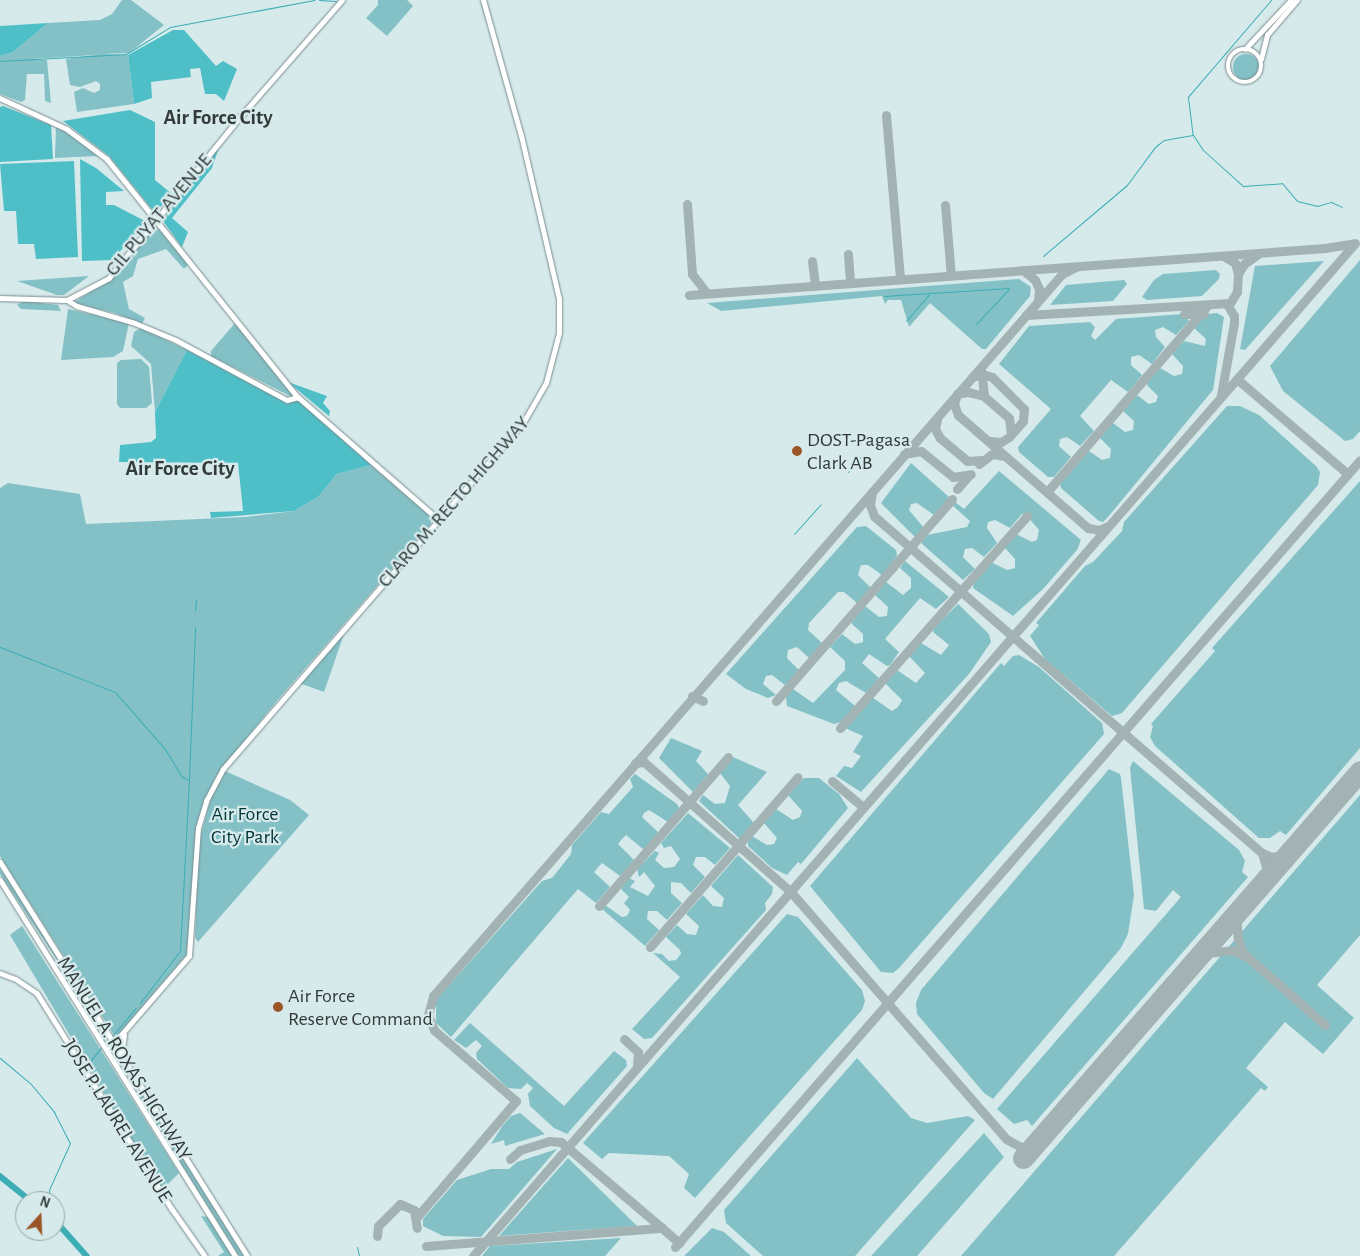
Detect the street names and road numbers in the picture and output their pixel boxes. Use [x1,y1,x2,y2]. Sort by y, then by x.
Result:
street label: GIL PUYAT AVENUE [101,149,217,281]
street label: CLARO M. RECTO HIGHWAY [373,411,535,593]
street label: MANUEL A. ROXAS HIGHWAY [51,953,197,1165]
street label: JOSE P. LAUREL AVENUE [57,1035,177,1207]

